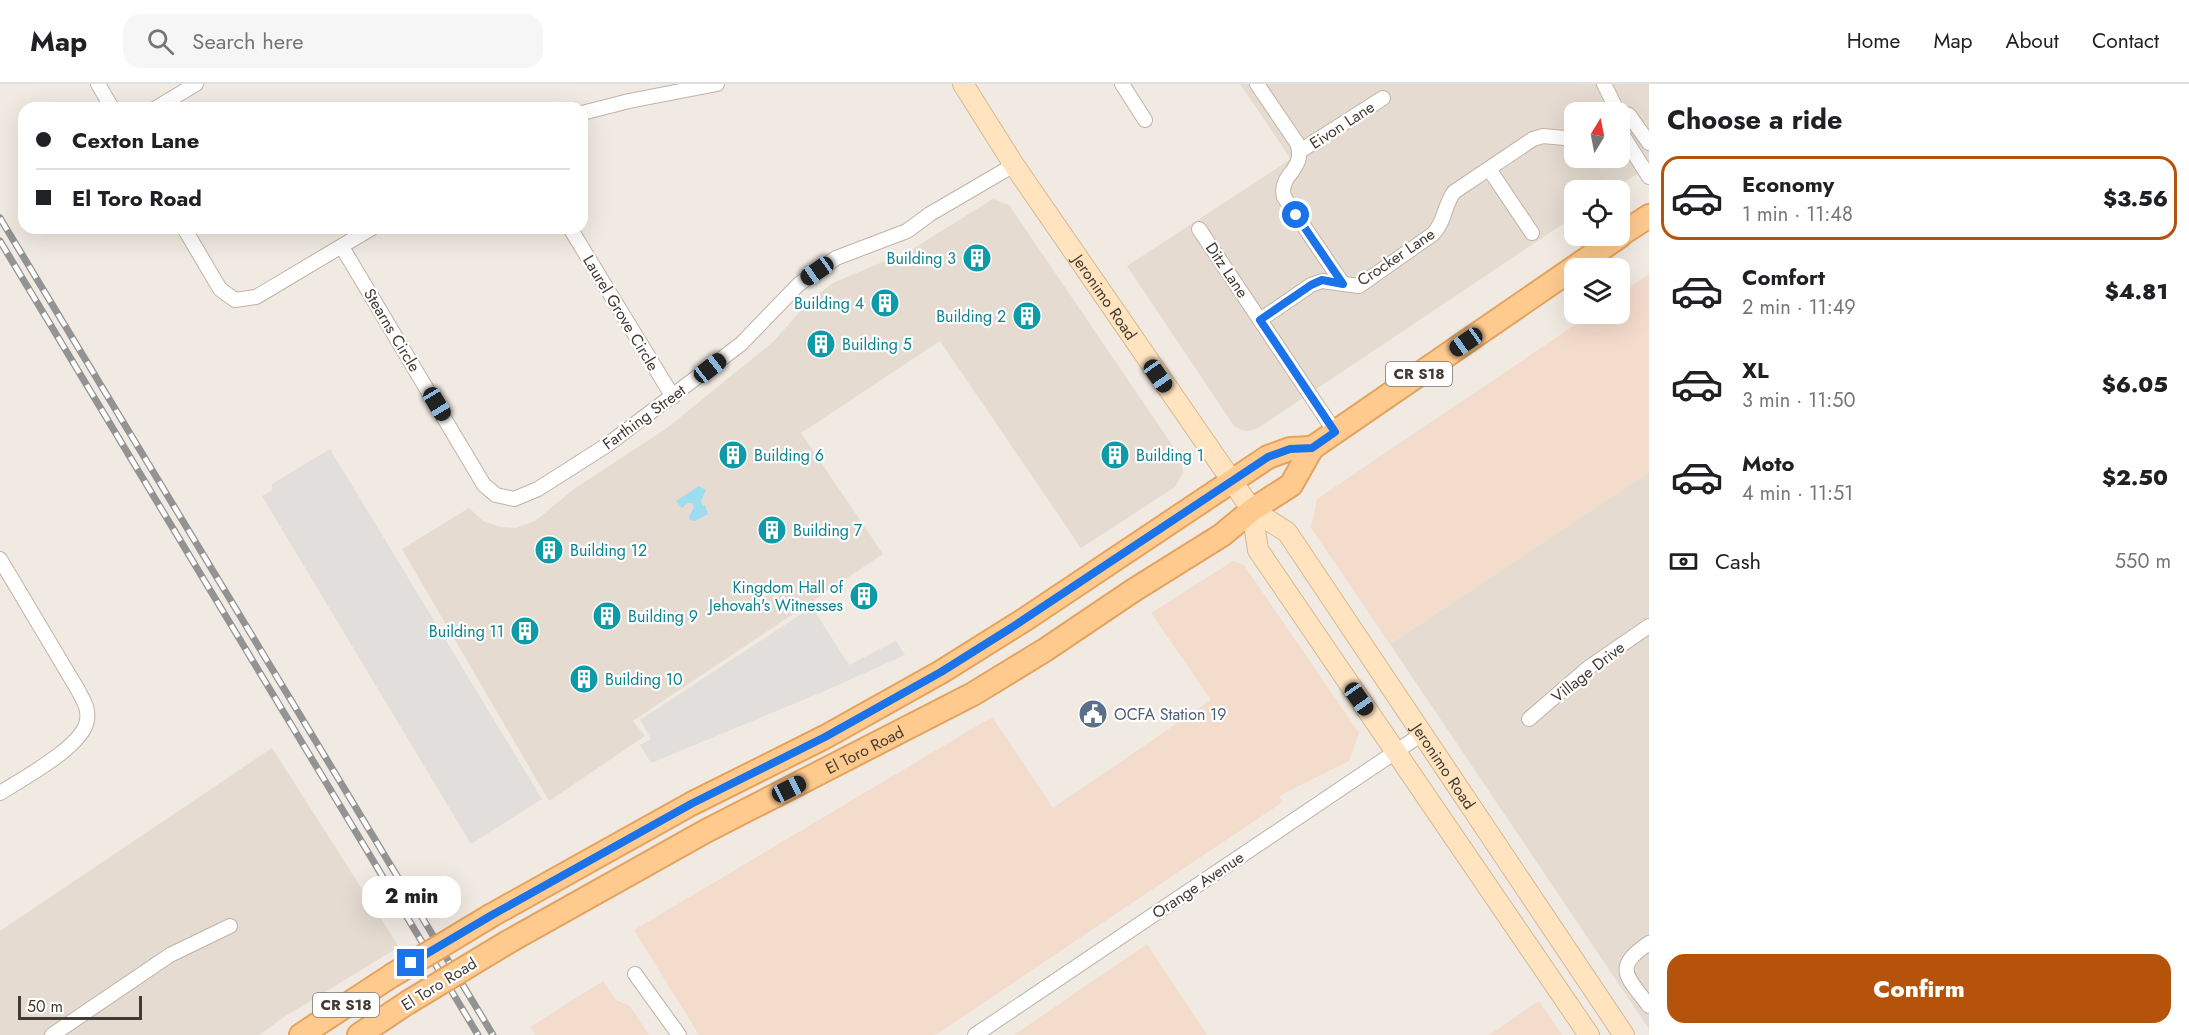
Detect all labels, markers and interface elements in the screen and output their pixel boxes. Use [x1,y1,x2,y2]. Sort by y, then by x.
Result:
search box [123,14,543,68]
text: Map [30,21,87,62]
icon: search [144,25,177,58]
text: Search here [192,25,304,57]
text: Home [1847,26,1900,56]
text: Map [1933,26,1973,56]
text: About [2006,26,2059,56]
text: Contact [2092,26,2159,56]
street label: Eivon Lane [1305,95,1379,155]
text: Choose a ride [1667,100,1842,139]
north arrow [1564,102,1630,168]
map controls [1564,102,1630,324]
text: Cexton Lane [72,124,199,156]
text: Economy [1742,168,1834,200]
icon: car [1670,171,1724,225]
button: locate [1564,180,1630,246]
text: El Toro Road [72,182,202,214]
text: $3.56 [2103,182,2168,214]
text: 1 min · 11:48 [1742,200,1853,229]
route start [1282,201,1309,228]
street label: Crocker Lane [1352,222,1440,292]
street label: Ditz Lane [1200,238,1254,302]
building icon: Building 3 [961,242,993,274]
place label: Building 3 [886,247,956,270]
street label: Jeronimo Road [1066,248,1143,344]
street label: Laurel Grove Circle [577,251,665,375]
car [797,253,837,289]
button: layers [1564,258,1630,324]
text: Comfort [1742,261,1825,293]
icon: car [1670,264,1724,318]
text: $4.81 [2105,275,2168,307]
street label: Stearns Circle [358,284,426,376]
building icon: Building 4 [869,287,901,319]
place label: Building 4 [794,292,864,315]
text: 2 min · 11:49 [1742,293,1856,322]
building icon: Building 2 [1011,300,1043,332]
place label: Building 2 [936,305,1006,328]
car [1446,324,1486,360]
building icon: Building 5 [805,328,837,360]
place label: Building 5 [842,333,912,356]
car [690,350,730,386]
text: XL [1742,354,1769,386]
car [1140,356,1176,396]
icon: car [1670,357,1724,411]
road number: CR S18 [1386,362,1452,386]
text: $6.05 [2102,368,2168,400]
street label: Farthing Street [598,379,690,455]
car [420,384,454,424]
text: 3 min · 11:50 [1742,386,1856,415]
building icon: Building 6 [717,439,749,471]
building icon: Building 1 [1099,439,1131,471]
place label: Building 6 [754,444,824,467]
place label: Building 1 [1136,444,1204,467]
text: Moto [1742,447,1795,479]
icon: car [1670,450,1724,504]
text: $2.50 [2102,461,2168,493]
text: 4 min · 11:51 [1742,479,1853,508]
building icon: Building 7 [756,514,788,546]
place label: Building 7 [793,519,863,542]
building icon: Building 12 [533,534,565,566]
place label: Building 12 [570,539,647,562]
icon: cash [1667,545,1700,578]
text: Cash [1715,545,1761,577]
text: 550 m [2115,547,2171,576]
place label: Kingdom Hall of Jehovah's Witnesses [707,576,843,617]
building icon: Kingdom Hall of Jehovah's Witnesses [848,580,880,612]
building icon: Building 9 [591,600,623,632]
place label: Building 9 [628,605,698,628]
building icon: Building 11 [509,615,541,647]
place label: Building 11 [429,620,504,643]
street label: Village Drive [1546,636,1630,708]
building icon: Building 10 [568,663,600,695]
place label: Building 10 [605,668,683,691]
car [1341,679,1377,719]
public building icon: OCFA Station 19 [1077,698,1109,730]
place label: OCFA Station 19 [1114,703,1227,726]
street label: Jeronimo Road [1406,717,1481,814]
street label: El Toro Road [821,720,908,779]
car [769,773,809,805]
street label: Orange Avenue [1148,846,1248,924]
callout: 2 min [362,876,460,918]
text: 2 min [385,882,438,911]
route end [397,949,424,976]
street label: El Toro Road [397,952,481,1016]
button: Confirm [1667,954,2171,1023]
scale bar [18,993,142,1020]
road number: CR S18 [313,993,379,1017]
text: 50 m [27,995,63,1018]

